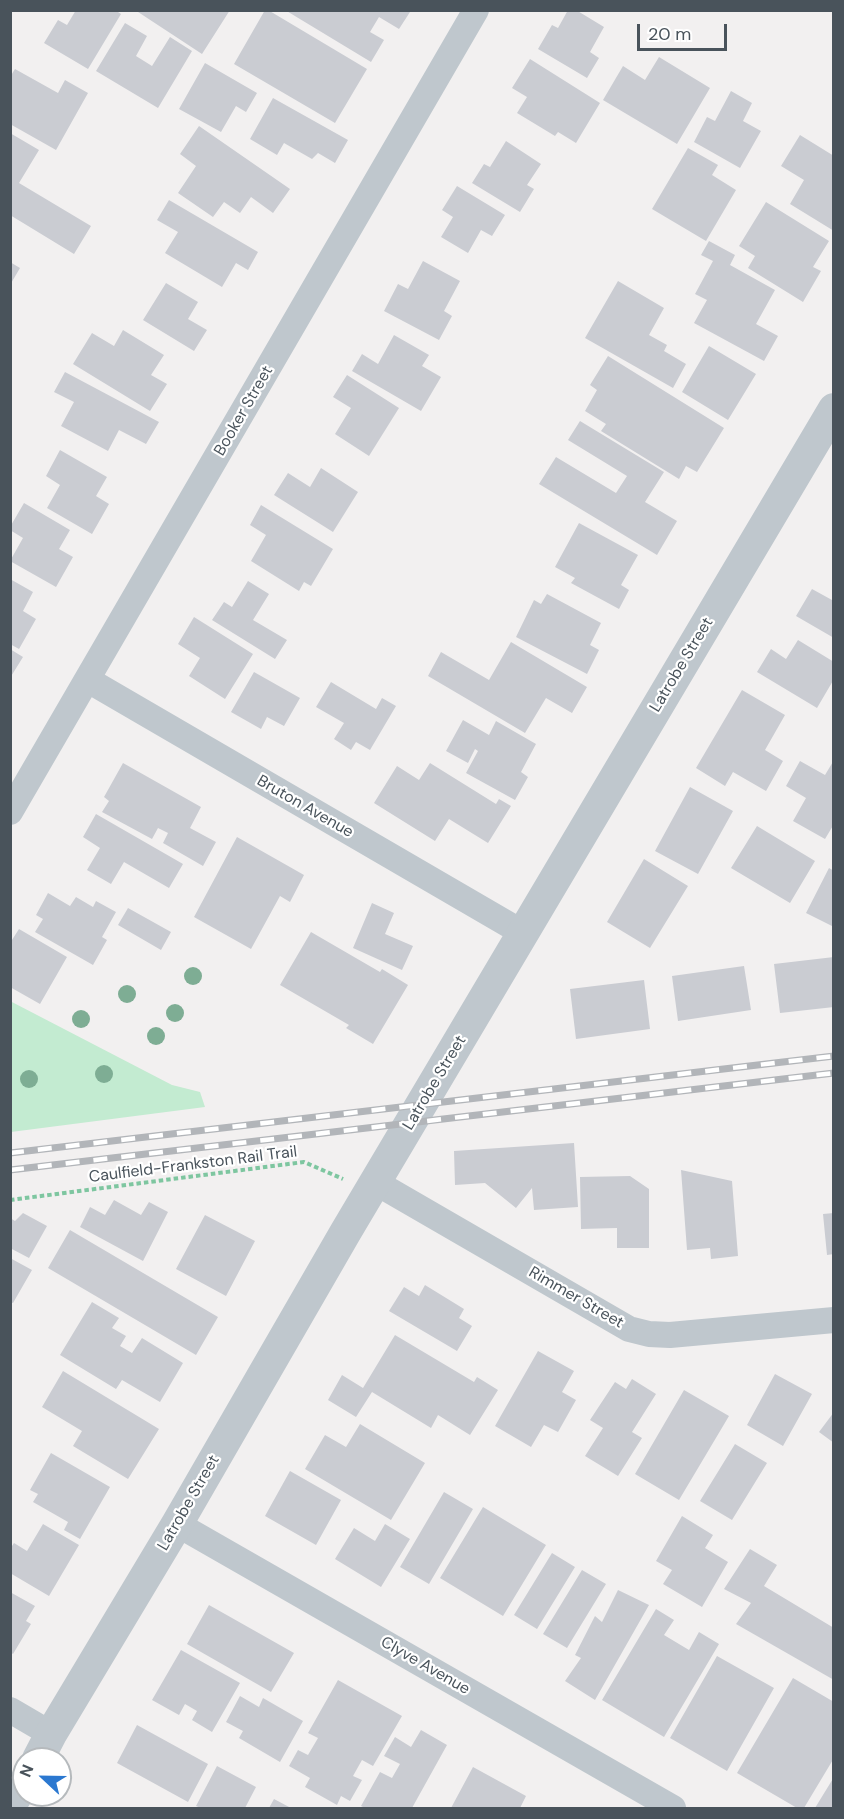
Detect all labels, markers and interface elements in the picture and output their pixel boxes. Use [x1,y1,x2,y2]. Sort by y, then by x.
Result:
scale bar [640,12,730,50]
text: 20 m [648,22,691,46]
street label: Booker Street [211,363,277,459]
street label: Latrobe Street [646,614,718,716]
street label: Bruton Avenue [253,772,357,842]
street label: Latrobe Street [399,1032,471,1134]
street label: Caulfield-Frankston Rail Trail [88,1143,298,1187]
street label: Rimmer Street [525,1263,627,1333]
street label: Latrobe Street [154,1452,224,1554]
street label: Clyve Avenue [377,1633,473,1699]
north arrow [12,1747,72,1807]
text: N [15,1761,39,1780]

